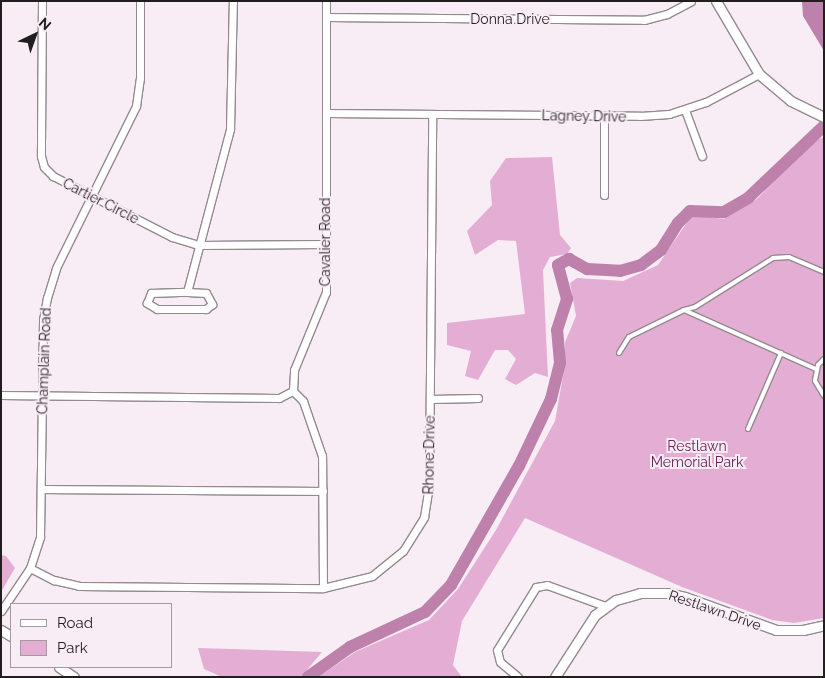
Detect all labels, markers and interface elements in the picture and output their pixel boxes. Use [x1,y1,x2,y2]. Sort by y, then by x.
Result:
north arrow [10,10,60,60]
street label: Donna Drive [470,11,550,27]
text: N [36,14,54,33]
street label: Lagney Drive [541,107,627,125]
street label: Cartier Circle [60,175,142,227]
street label: Cavalier Road [317,197,333,287]
street label: Champlain Road [34,307,54,415]
street label: Rhone Drive [420,415,438,495]
park label: Restlawn Memorial Park [650,438,744,471]
street label: Restlawn Drive [667,586,763,634]
legend [10,603,172,668]
text: Road [57,614,93,632]
text: Park [57,639,88,657]

